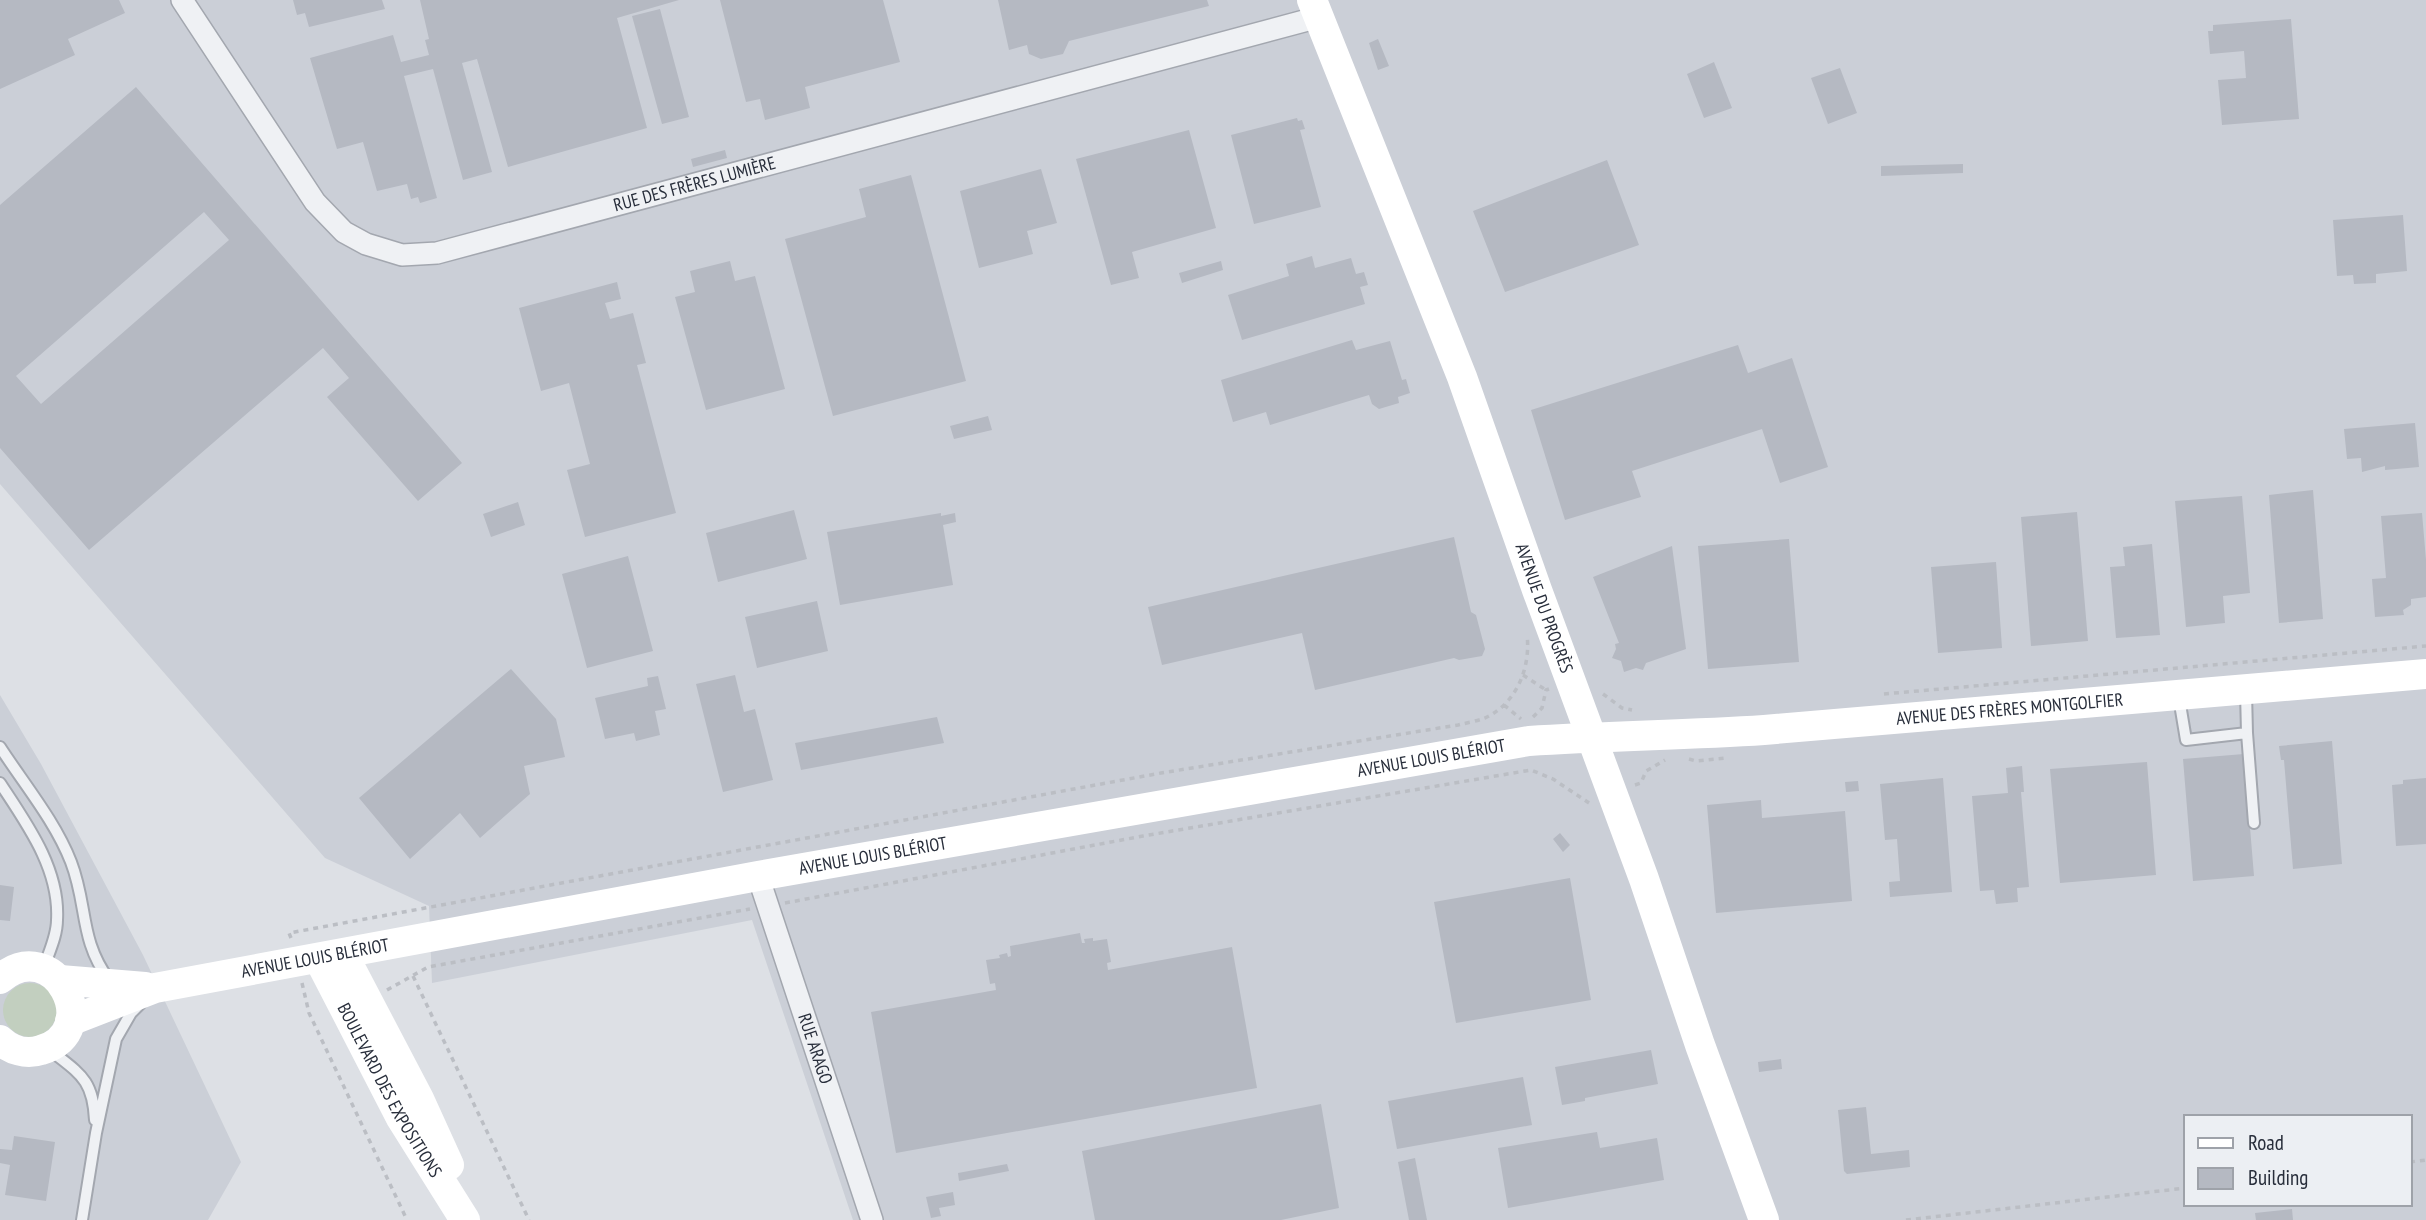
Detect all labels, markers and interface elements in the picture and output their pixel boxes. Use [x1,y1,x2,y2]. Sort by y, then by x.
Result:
street label: RUE DES FRÈRES LUMIÈRE [611,151,778,216]
street label: AVENUE DU PROGRÈS [1510,540,1579,676]
street label: AVENUE DES FRÈRES MONTGOLFIER [1895,688,2124,730]
street label: AVENUE LOUIS BLÉRIOT [1355,733,1507,782]
street label: AVENUE LOUIS BLÉRIOT [797,831,948,880]
street label: AVENUE LOUIS BLÉRIOT [239,933,391,983]
street label: BOULEVARD DES EXPOSITIONS [333,999,447,1182]
street label: RUE ARAGO [793,1010,838,1087]
legend [2184,1115,2412,1206]
text: Road [2248,1129,2284,1156]
text: Building [2248,1164,2308,1191]

